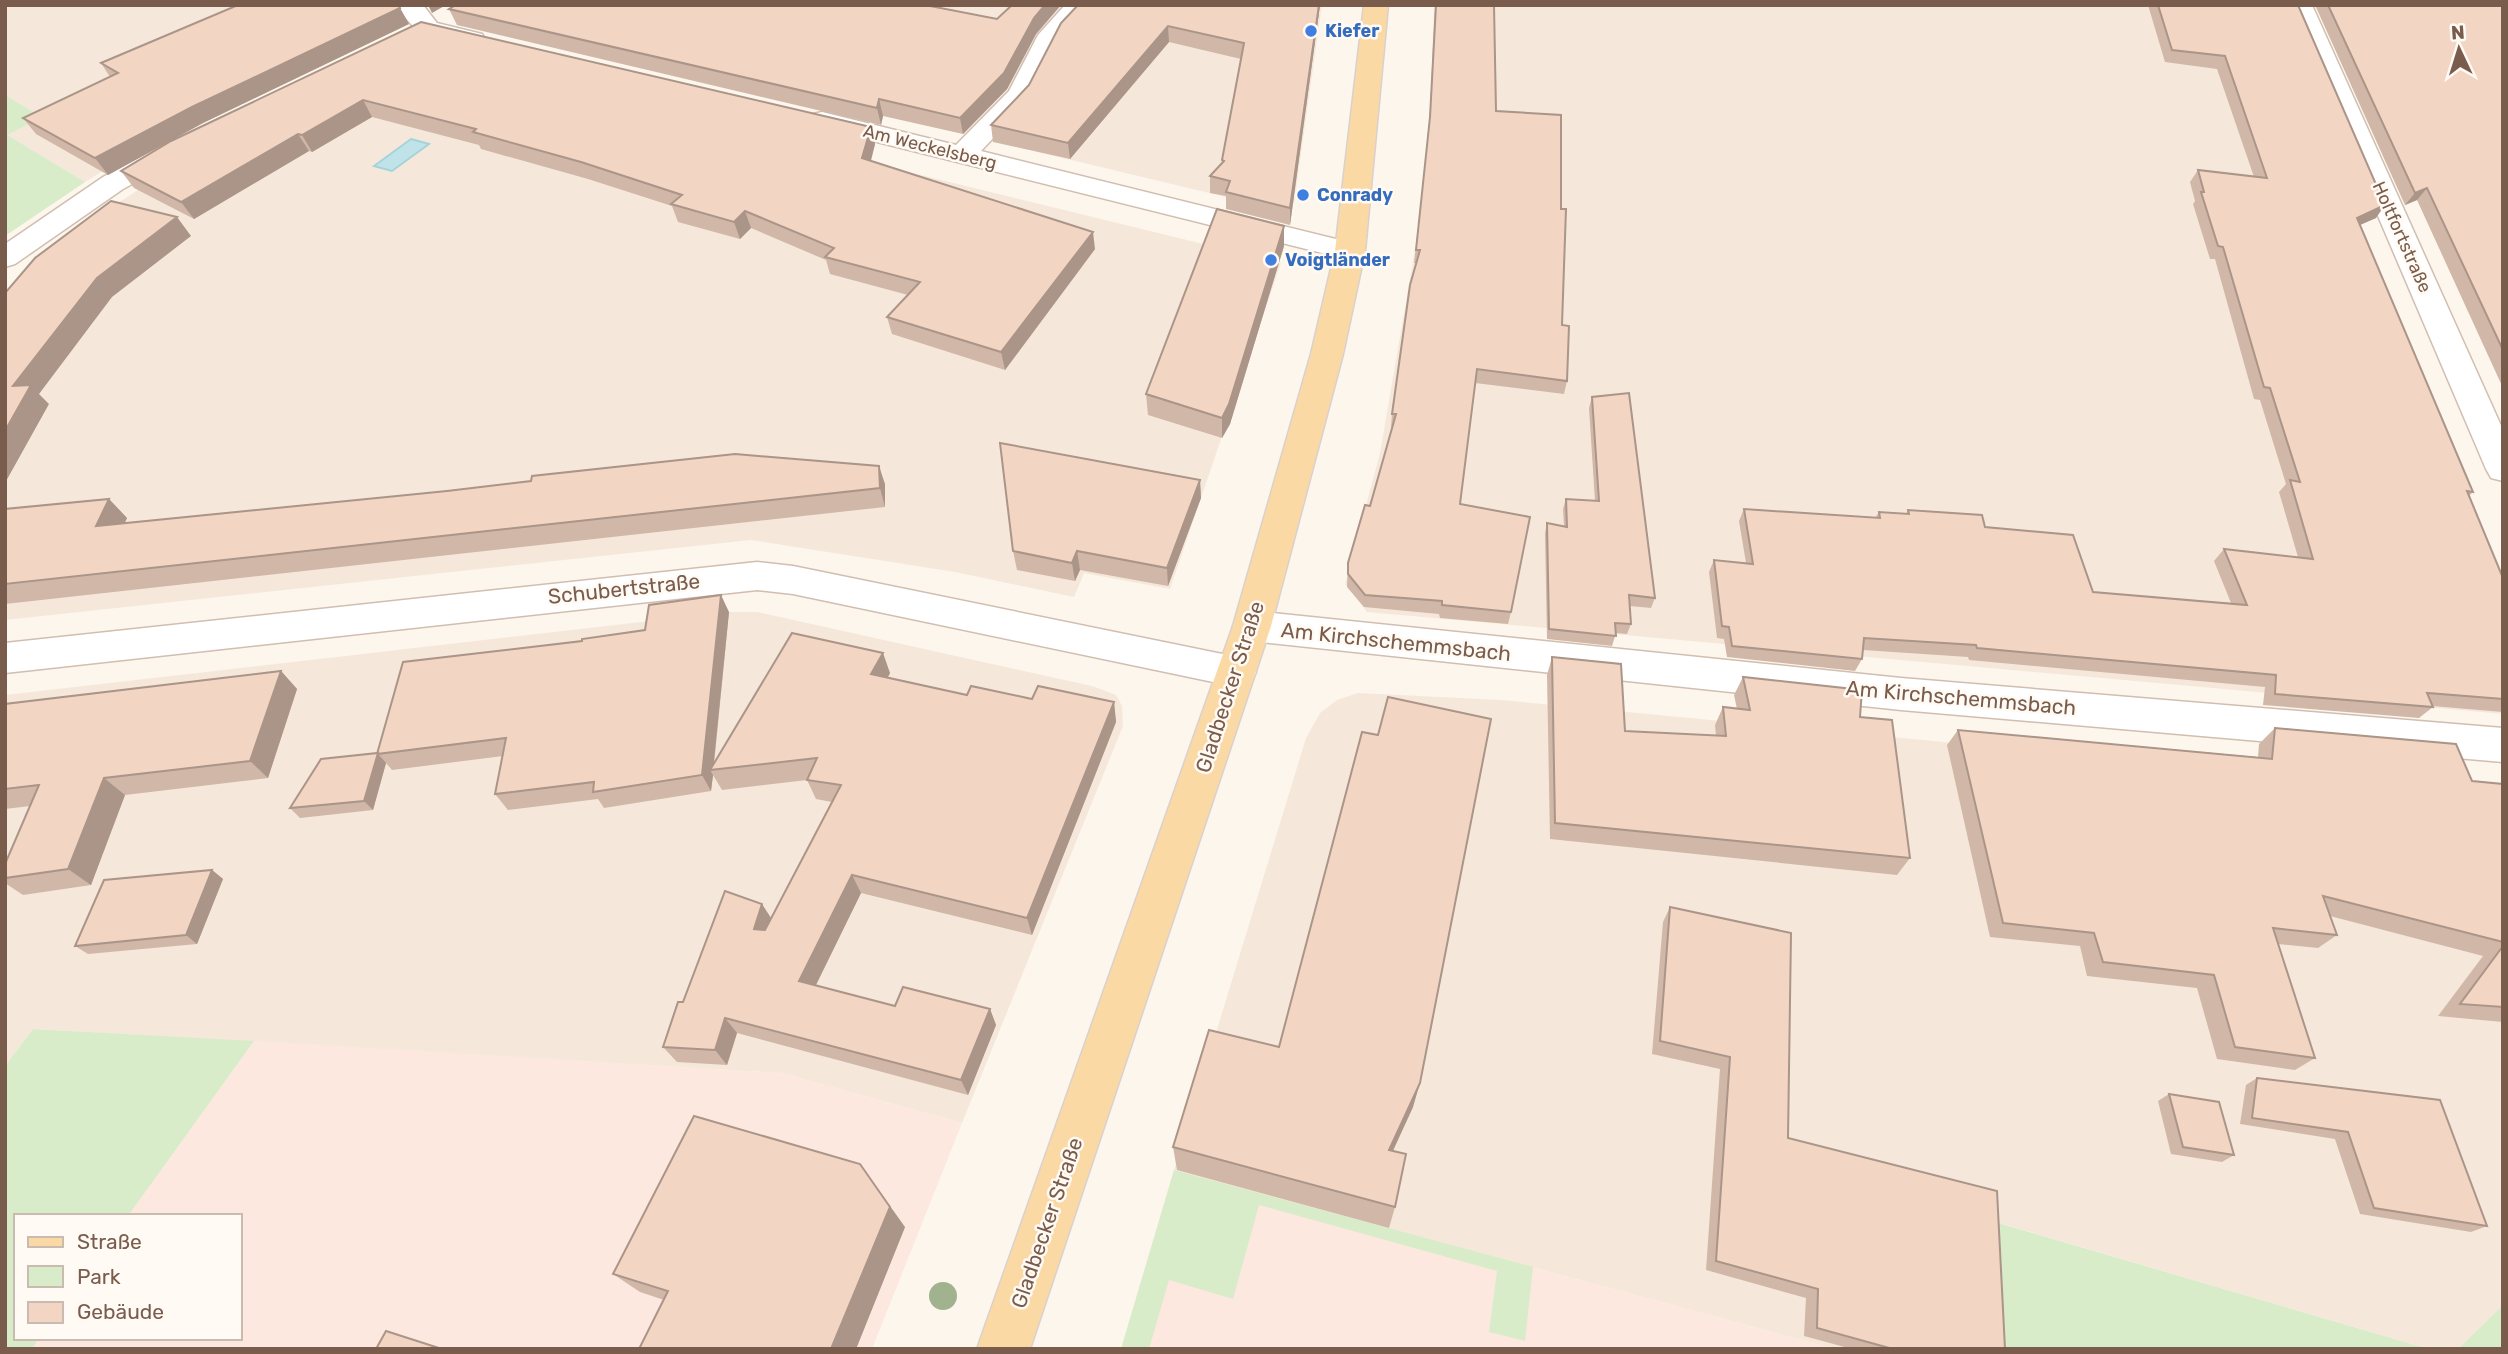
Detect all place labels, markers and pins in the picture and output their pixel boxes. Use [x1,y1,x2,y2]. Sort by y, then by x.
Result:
place label: Kiefer [1325,20,1379,42]
marker: Kiefer [1303,23,1319,39]
place label: Conrady [1317,184,1393,206]
marker: Conrady [1295,187,1311,203]
place label: Voigtländer [1285,249,1390,271]
marker: Voigtländer [1263,252,1279,268]

